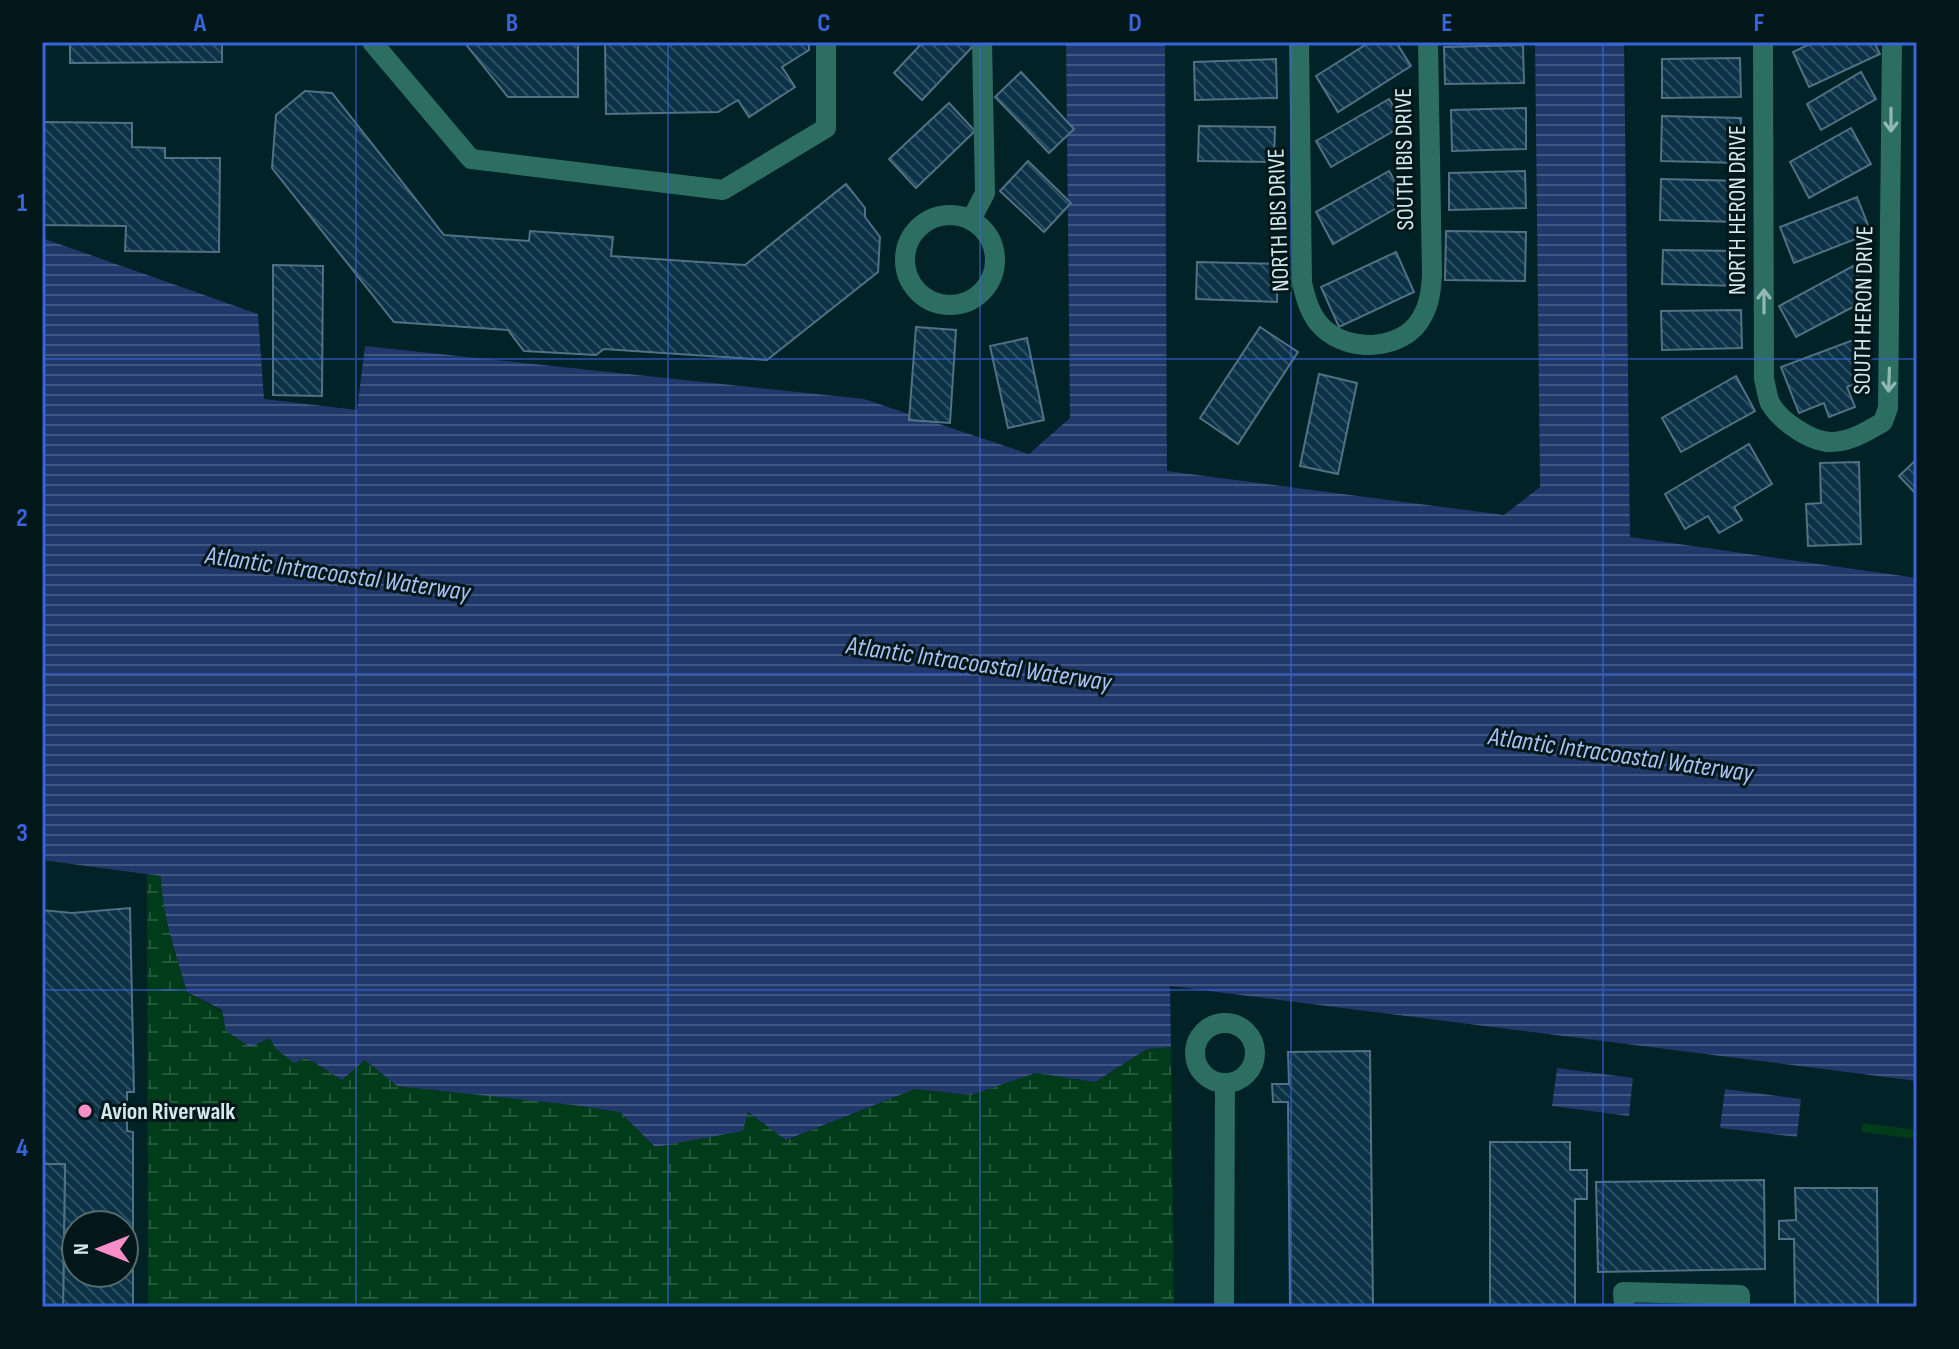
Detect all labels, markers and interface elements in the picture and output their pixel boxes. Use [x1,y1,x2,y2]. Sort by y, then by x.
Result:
text: A [193,8,207,39]
text: B [506,8,518,39]
text: C [817,8,831,39]
text: D [1128,8,1142,39]
text: E [1441,8,1453,39]
text: F [1754,8,1765,39]
street label: SOUTH IBIS DRIVE [1389,87,1420,231]
one-way arrow [1884,106,1899,133]
street label: NORTH HERON DRIVE [1723,125,1752,295]
street label: NORTH IBIS DRIVE [1262,148,1295,292]
text: 1 [17,188,27,219]
street label: SOUTH HERON DRIVE [1848,225,1879,395]
one-way arrow [1756,288,1772,315]
one-way arrow [1882,366,1897,393]
text: 2 [16,503,28,534]
water label: Atlantic Intracoastal Waterway [202,540,473,609]
water label: Atlantic Intracoastal Waterway [843,630,1114,699]
water label: Atlantic Intracoastal Waterway [1485,721,1756,790]
text: 3 [16,818,28,849]
place label: Avion Riverwalk [100,1097,235,1126]
marker: Avion Riverwalk [76,1102,94,1120]
text: 4 [16,1133,28,1164]
north arrow [60,1209,140,1289]
text: N [68,1243,95,1255]

